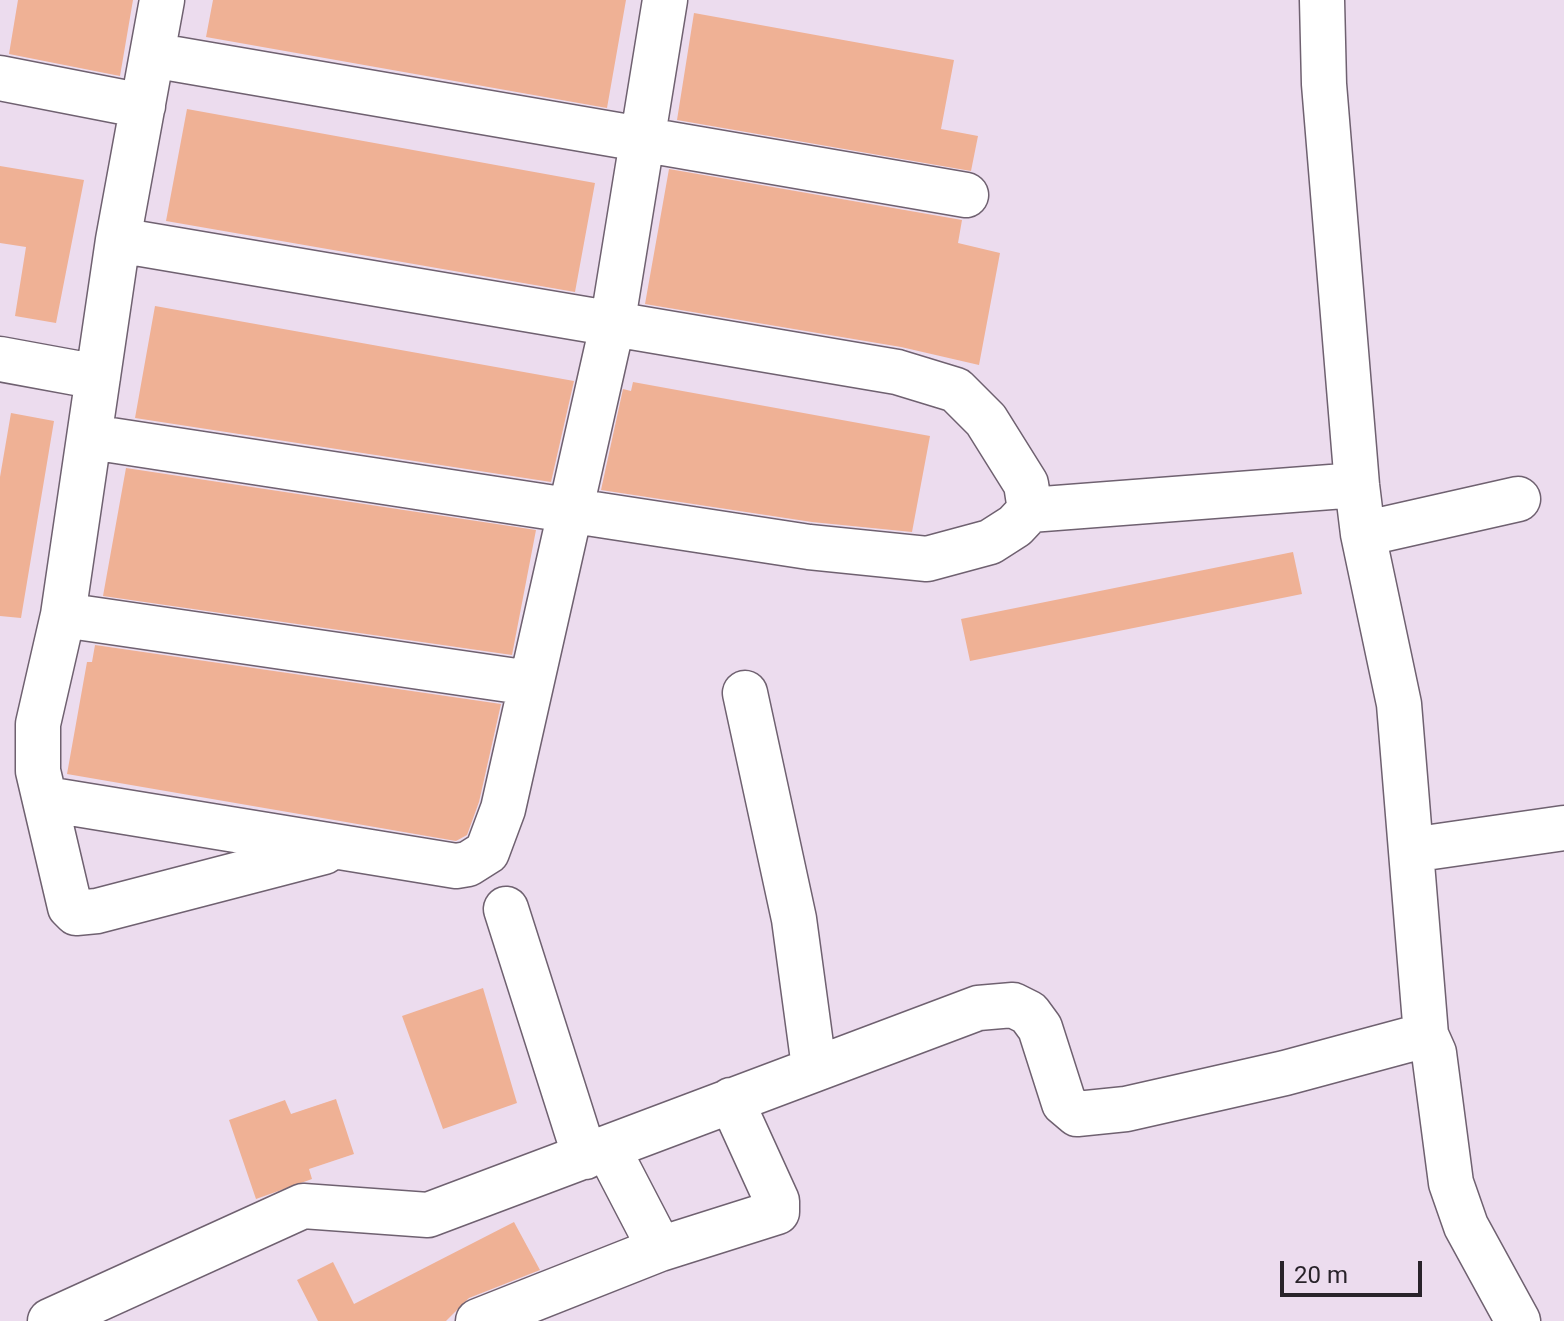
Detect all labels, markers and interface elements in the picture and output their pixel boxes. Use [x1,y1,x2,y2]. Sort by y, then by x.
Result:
scale bar [1284,1245,1426,1295]
text: 20 m [1294,1261,1348,1289]

